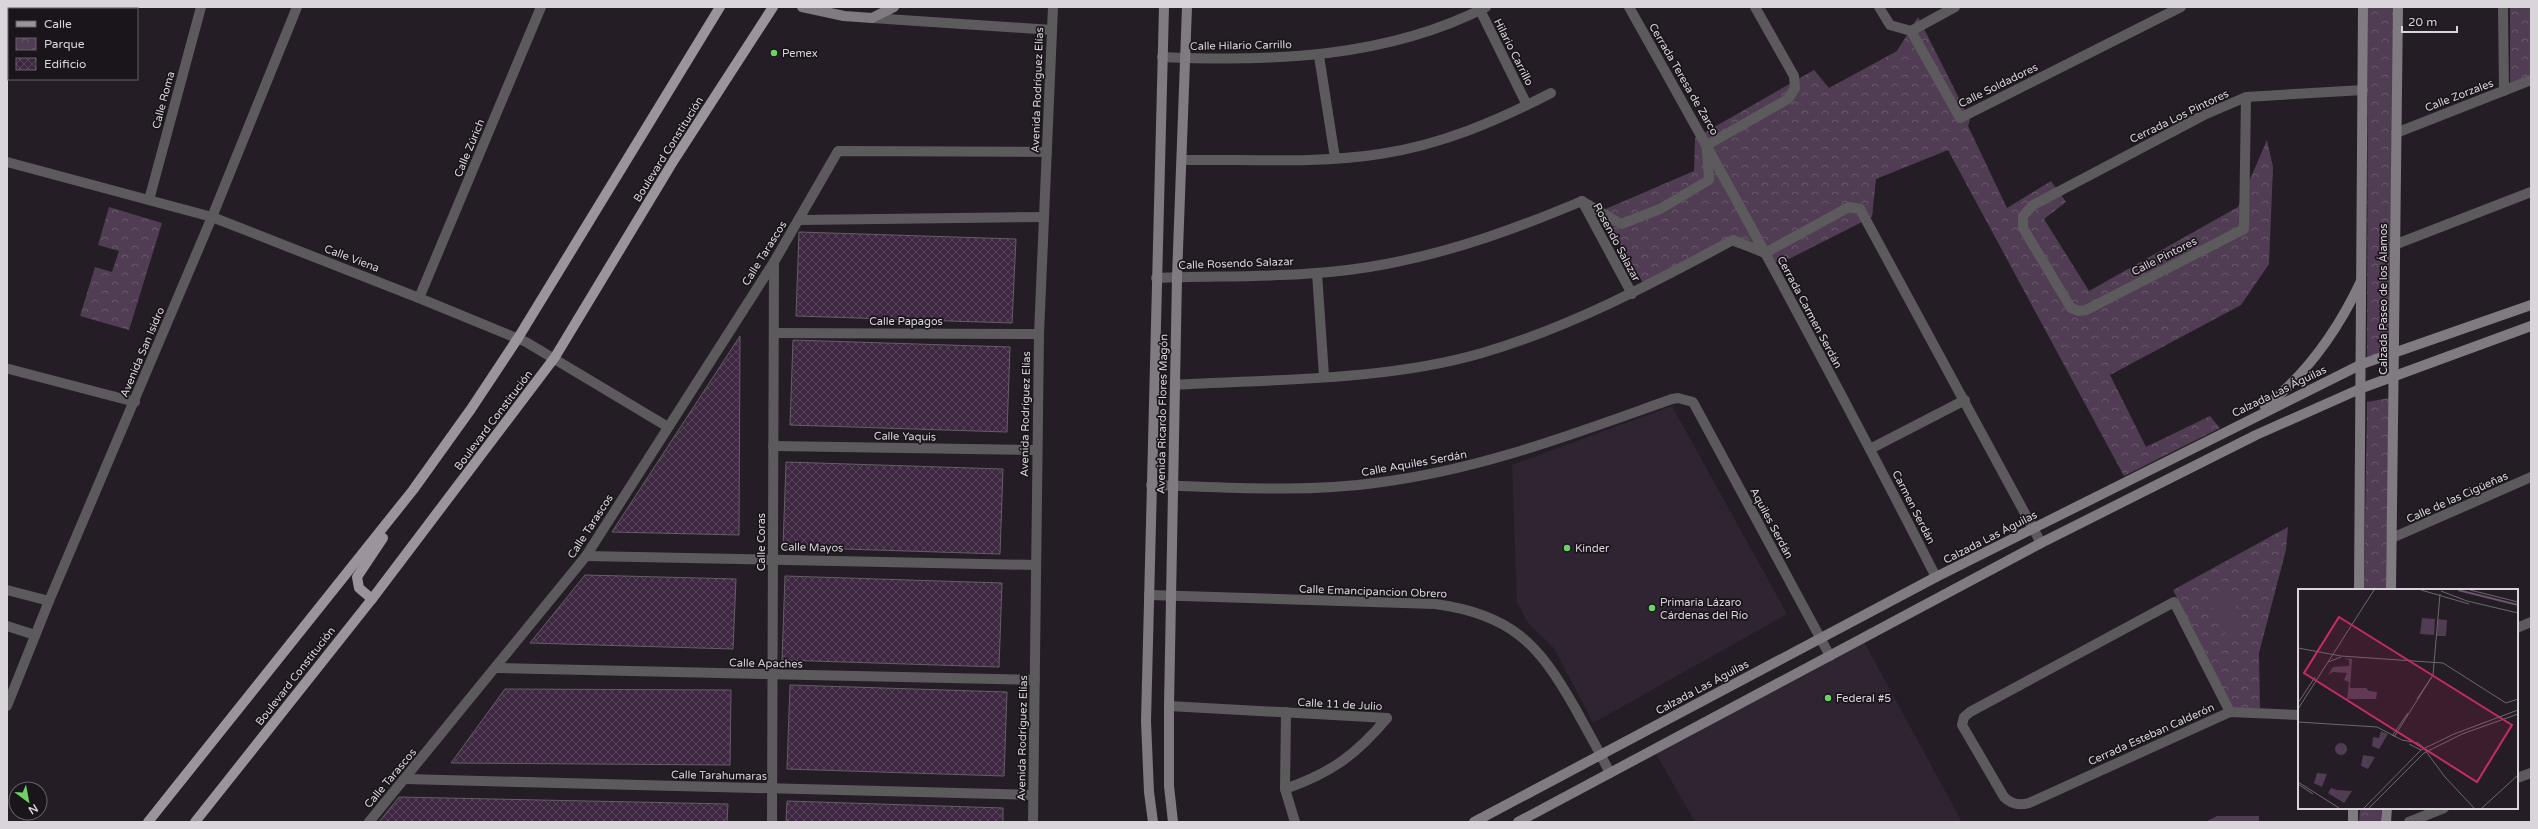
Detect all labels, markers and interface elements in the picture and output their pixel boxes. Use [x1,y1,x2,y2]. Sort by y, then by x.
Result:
legend [8,8,138,80]
scale bar [2402,8,2457,34]
text: 20 m [2408,15,2437,29]
text: Calle [44,17,72,31]
street label: Hilario Carrillo [1491,17,1536,88]
street label: Cerrada Teresa de Zarco [1646,21,1721,138]
street label: Avenida Rodríguez Elías [1029,27,1046,153]
text: Parque [44,37,85,51]
street label: Calle Hilario Carrillo [1190,38,1292,53]
place label: Pemex [782,47,818,60]
marker: Pemex [769,48,779,58]
text: Edificio [44,57,86,71]
street label: Calle Soldadores [1956,61,2040,110]
street label: Calle Roma [150,70,177,130]
street label: Calle Zorzales [2423,76,2495,114]
street label: Cerrada Los Pintores [2128,87,2231,146]
street label: Boulevard Constitución [631,94,706,204]
street label: Calle Zúrich [451,117,487,179]
street label: Rosendo Salazar [1590,201,1643,284]
street label: Calle Tarascos [739,219,790,288]
street label: Calzada Paseo de los Álamos [2376,223,2390,375]
street label: Calle Pintores [2129,234,2199,278]
street label: Calle Viena [323,242,381,275]
street label: Cerrada Carmen Serdán [1774,254,1845,371]
street label: Calle Rosendo Salazar [1178,255,1295,272]
street label: Avenida San Isidro [118,305,167,399]
street label: Calle Papagos [869,315,943,328]
street label: Avenida Ricardo Flores Magón [1155,334,1170,494]
street label: Avenida Rodríguez Elías [1018,351,1033,477]
street label: Calzada Las Águilas [2229,362,2329,420]
street label: Boulevard Constitución [452,368,535,473]
street label: Calle Yaquis [874,429,936,444]
street label: Calle Aquiles Serdán [1360,448,1468,479]
street label: Carmen Serdán [1889,468,1938,546]
street label: Calle de las Cigüeñas [2404,469,2510,526]
street label: Aquiles Serdán [1747,486,1796,561]
street label: Calle Tarascos [565,492,616,561]
street label: Calzada Las Águilas [1941,507,2039,567]
street label: Calle Coras [755,513,768,571]
street label: Calle Mayos [780,540,844,555]
place label: Kinder [1575,542,1610,555]
marker: Kinder [1562,543,1572,553]
street label: Calle Emancipancion Obrero [1299,582,1448,601]
inset map [2298,589,2518,809]
place label: Primaria Lázaro Cárdenas del Río [1660,596,1748,622]
marker: Primaria Lázaro Cárdenas del Río [1647,603,1657,613]
street label: Boulevard Constitución [253,624,338,728]
street label: Calle Apaches [729,656,803,671]
street label: Calzada Las Águilas [1653,657,1751,717]
street label: Avenida Rodríguez Elías [1015,675,1030,801]
place label: Federal #5 [1836,692,1891,705]
marker: Federal #5 [1823,693,1833,703]
street label: Calle 11 de Julio [1297,696,1383,713]
street label: Cerrada Esteban Calderón [2086,701,2216,768]
street label: Calle Tarascos [362,746,419,811]
street label: Calle Tarahumaras [671,768,767,783]
north arrow [8,781,48,821]
text: N [26,801,40,817]

